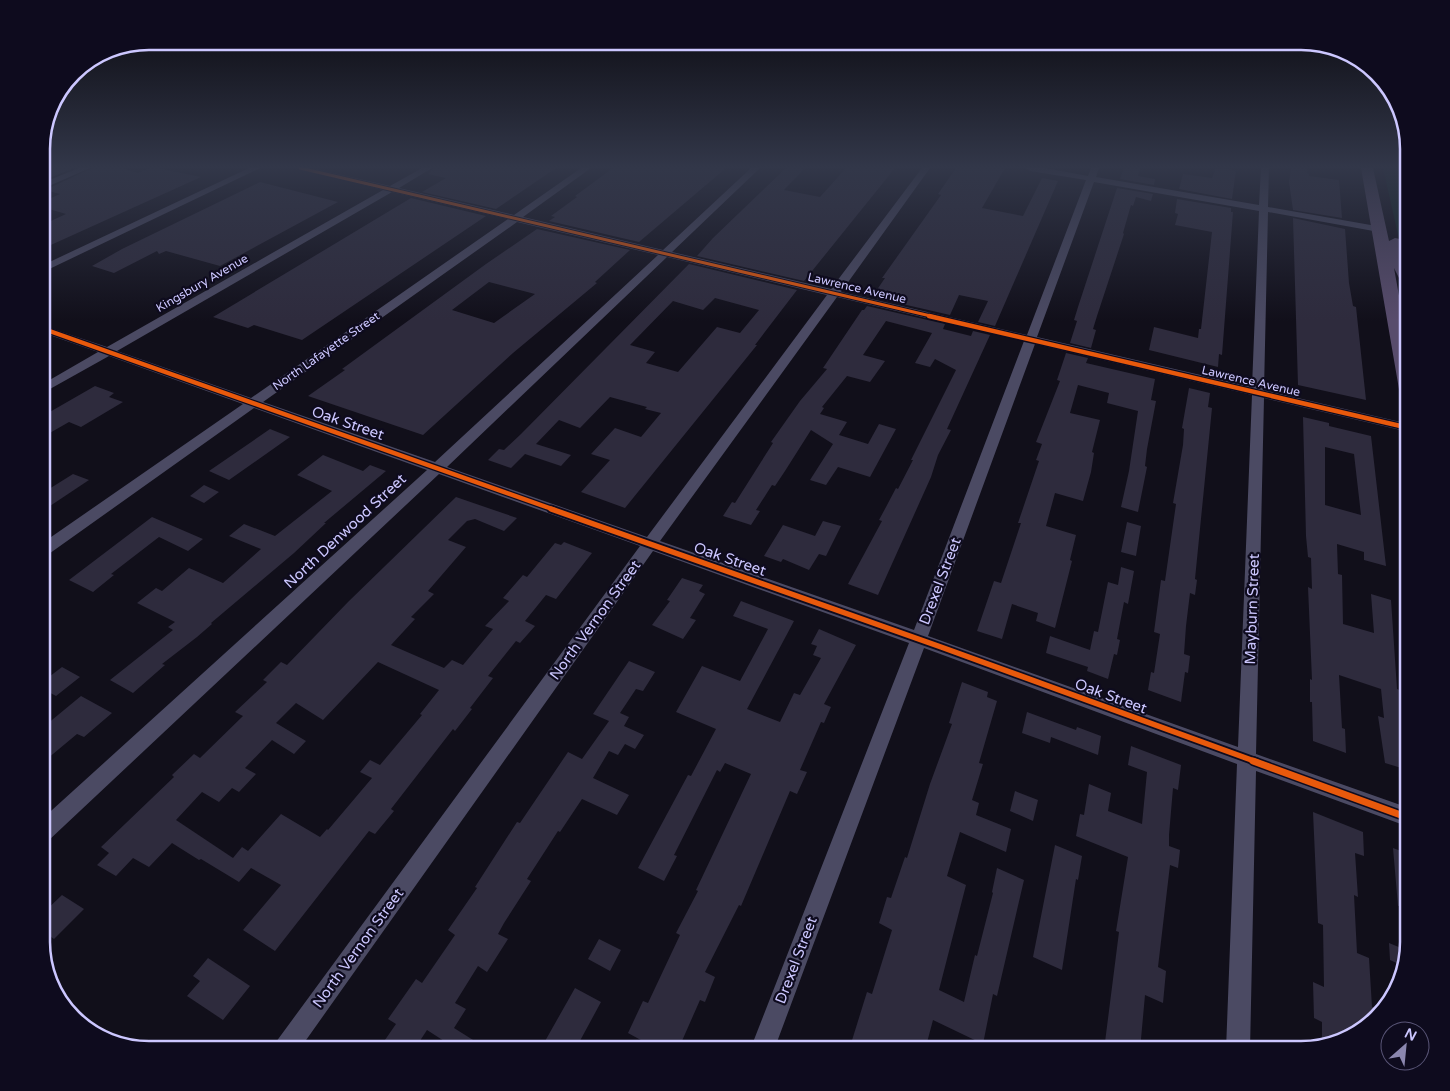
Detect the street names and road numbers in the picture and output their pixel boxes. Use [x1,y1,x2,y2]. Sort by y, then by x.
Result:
street label: Kingsbury Avenue [154,251,251,315]
street label: Lawrence Avenue [806,270,908,306]
street label: North Lafayette Street [270,309,383,393]
street label: Lawrence Avenue [1200,363,1302,399]
street label: Oak Street [309,402,387,444]
street label: North Denwood Street [280,470,410,592]
street label: Drexel Street [915,535,965,627]
street label: Oak Street [691,538,769,580]
street label: Mayburn Street [1241,553,1263,665]
street label: North Vernon Street [546,556,645,683]
street label: Oak Street [1072,675,1150,717]
street label: North Vernon Street [309,884,408,1011]
street label: Drexel Street [771,914,821,1006]

